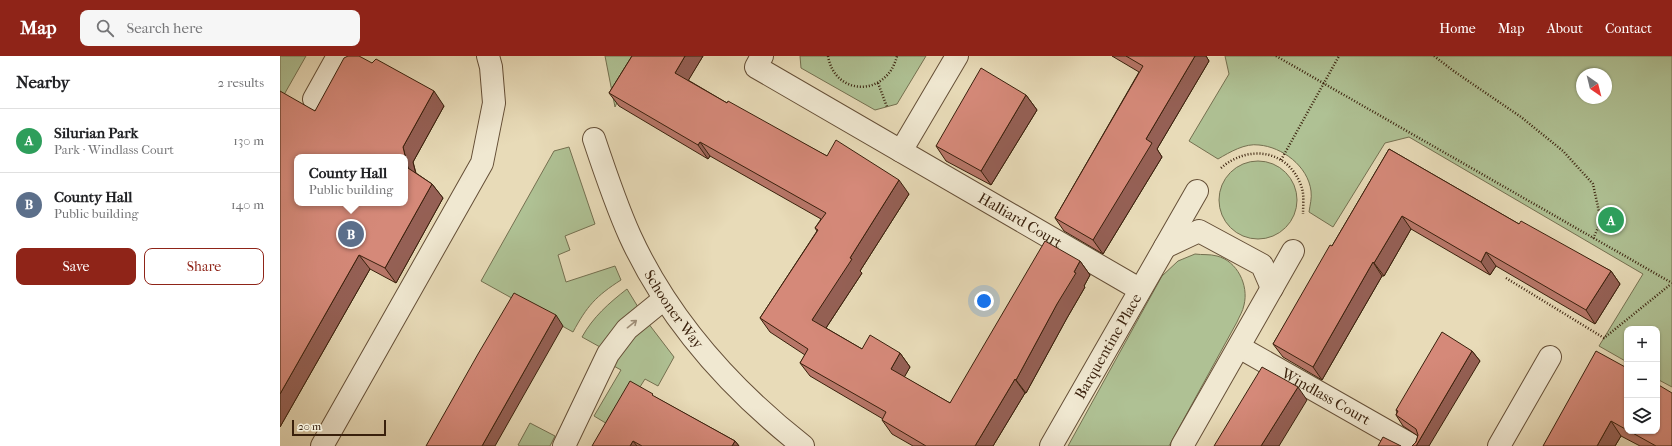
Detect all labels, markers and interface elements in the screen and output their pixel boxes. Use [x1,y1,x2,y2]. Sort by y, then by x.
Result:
search box [80,10,360,46]
text: Map [20,17,56,39]
icon: search [94,17,116,39]
text: Search here [126,19,203,37]
text: Home [1439,20,1476,37]
text: Map [1498,20,1525,37]
text: About [1547,20,1583,37]
text: Contact [1605,20,1652,37]
north arrow [1576,68,1612,104]
text: Nearby [16,72,70,92]
text: 2 results [218,75,264,90]
text: Silurian Park [54,124,138,142]
text: A [25,133,33,148]
text: 130 m [233,133,264,148]
text: Park · Windlass Court [54,142,174,157]
popup [294,154,408,206]
text: County Hall [309,164,387,182]
text: Public building [309,182,393,197]
text: County Hall [54,188,132,206]
street label: Halliard Court [975,189,1066,252]
text: B [25,197,33,212]
text: 140 m [231,197,264,212]
pin: A [1598,205,1624,235]
text: Public building [54,206,139,221]
pin: B [338,219,364,249]
button: Save [16,248,136,285]
button: Share [144,248,264,285]
street label: Schooner Way [640,267,708,353]
street label: Barquentine Place [1071,290,1146,402]
your location [974,291,994,311]
one-way arrow [627,320,638,329]
map controls [1624,326,1660,434]
button: + [1624,326,1660,362]
button: − [1624,362,1660,398]
street label: Windlass Court [1277,364,1374,429]
button: layers [1624,398,1660,434]
scale bar [292,418,386,437]
text: 20 m [298,420,321,433]

